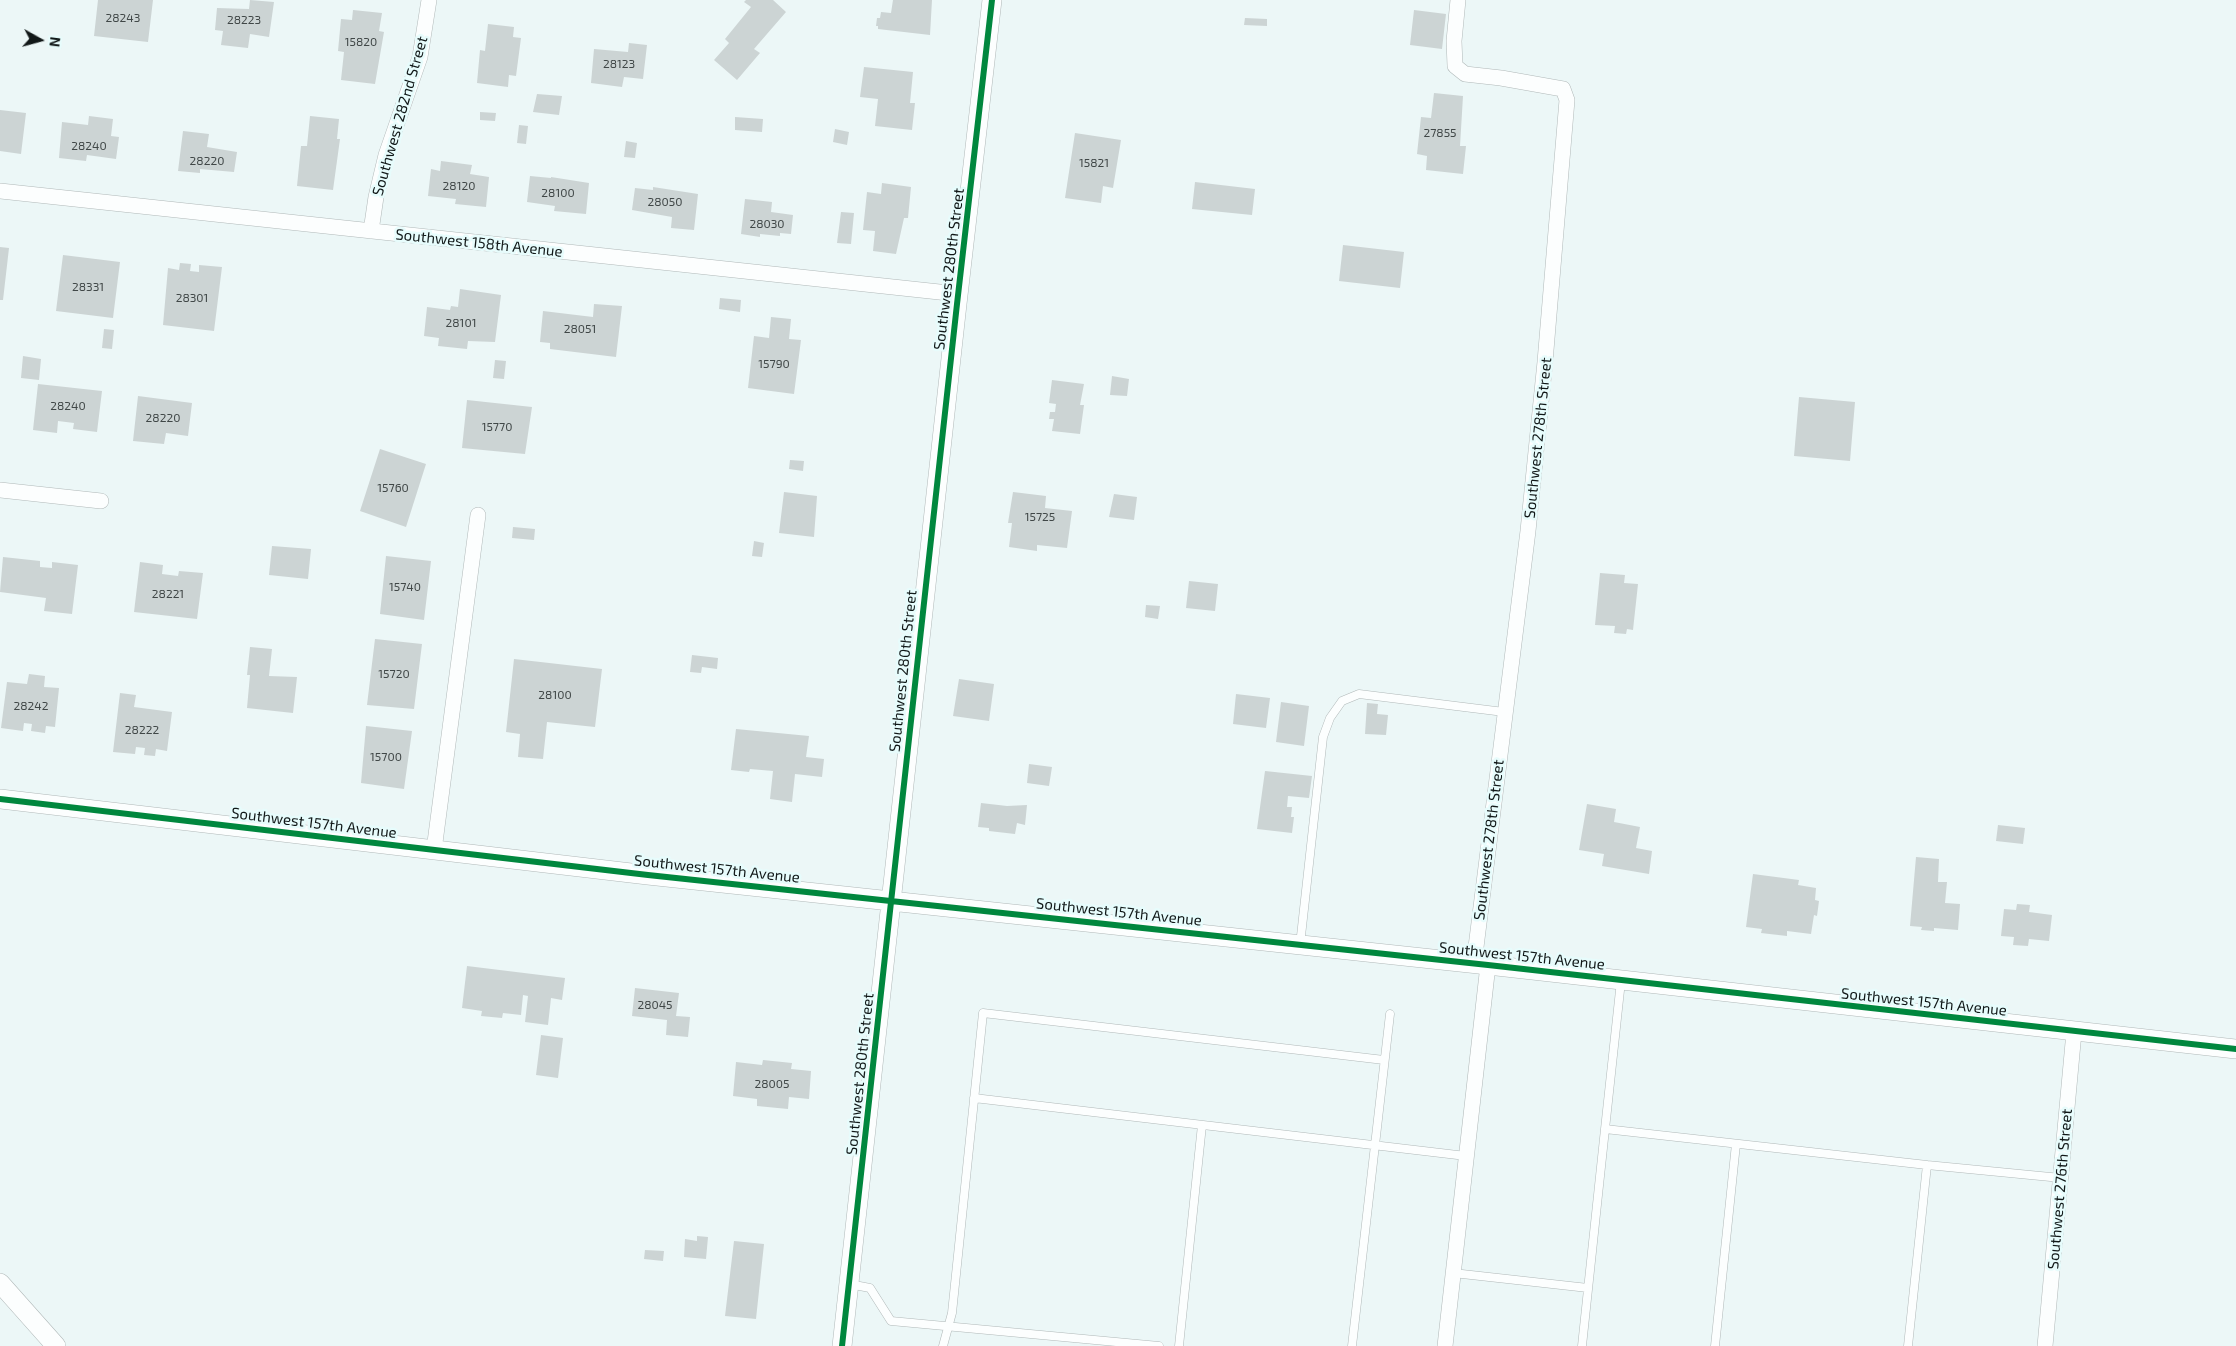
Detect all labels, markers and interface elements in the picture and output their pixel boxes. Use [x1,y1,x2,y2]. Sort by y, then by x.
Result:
house number: 28243 [106,11,140,25]
house number: 28223 [227,13,261,27]
north arrow [15,15,65,65]
street label: Southwest 282nd Street [369,34,431,198]
house number: 15820 [345,35,377,49]
text: N [46,36,64,48]
house number: 28123 [603,57,635,71]
house number: 27855 [1423,126,1457,140]
house number: 28240 [71,139,107,153]
house number: 28220 [190,154,224,168]
house number: 15821 [1079,156,1109,170]
house number: 28120 [443,179,475,193]
house number: 28100 [541,186,575,200]
street label: Southwest 280th Street [930,187,968,351]
house number: 28050 [648,195,682,209]
house number: 28030 [749,217,785,231]
street label: Southwest 158th Avenue [394,225,564,261]
house number: 28331 [72,280,104,294]
house number: 28301 [176,291,208,305]
house number: 28101 [446,316,476,330]
house number: 28051 [564,322,596,336]
house number: 15790 [758,357,790,371]
street label: Southwest 278th Street [1521,357,1555,519]
house number: 28240 [50,399,86,413]
house number: 28220 [146,411,180,425]
house number: 15770 [482,420,512,434]
house number: 15760 [377,481,409,495]
house number: 15725 [1025,510,1055,524]
house number: 15740 [389,580,421,594]
house number: 28221 [152,587,184,601]
street label: Southwest 280th Street [886,589,920,753]
house number: 15720 [378,667,410,681]
house number: 28100 [538,688,572,702]
house number: 28242 [14,699,48,713]
house number: 28222 [125,723,159,737]
house number: 15700 [370,750,402,764]
street label: Southwest 278th Street [1470,759,1508,921]
street label: Southwest 157th Avenue [230,804,398,842]
street label: Southwest 157th Avenue [633,851,801,887]
street label: Southwest 157th Avenue [1035,894,1203,930]
street label: Southwest 157th Avenue [1438,938,1606,974]
street label: Southwest 157th Avenue [1840,984,2008,1020]
street label: Southwest 280th Street [843,992,877,1156]
house number: 28045 [637,998,673,1012]
house number: 28005 [755,1077,789,1091]
street label: Southwest 276th Street [2044,1108,2076,1270]

